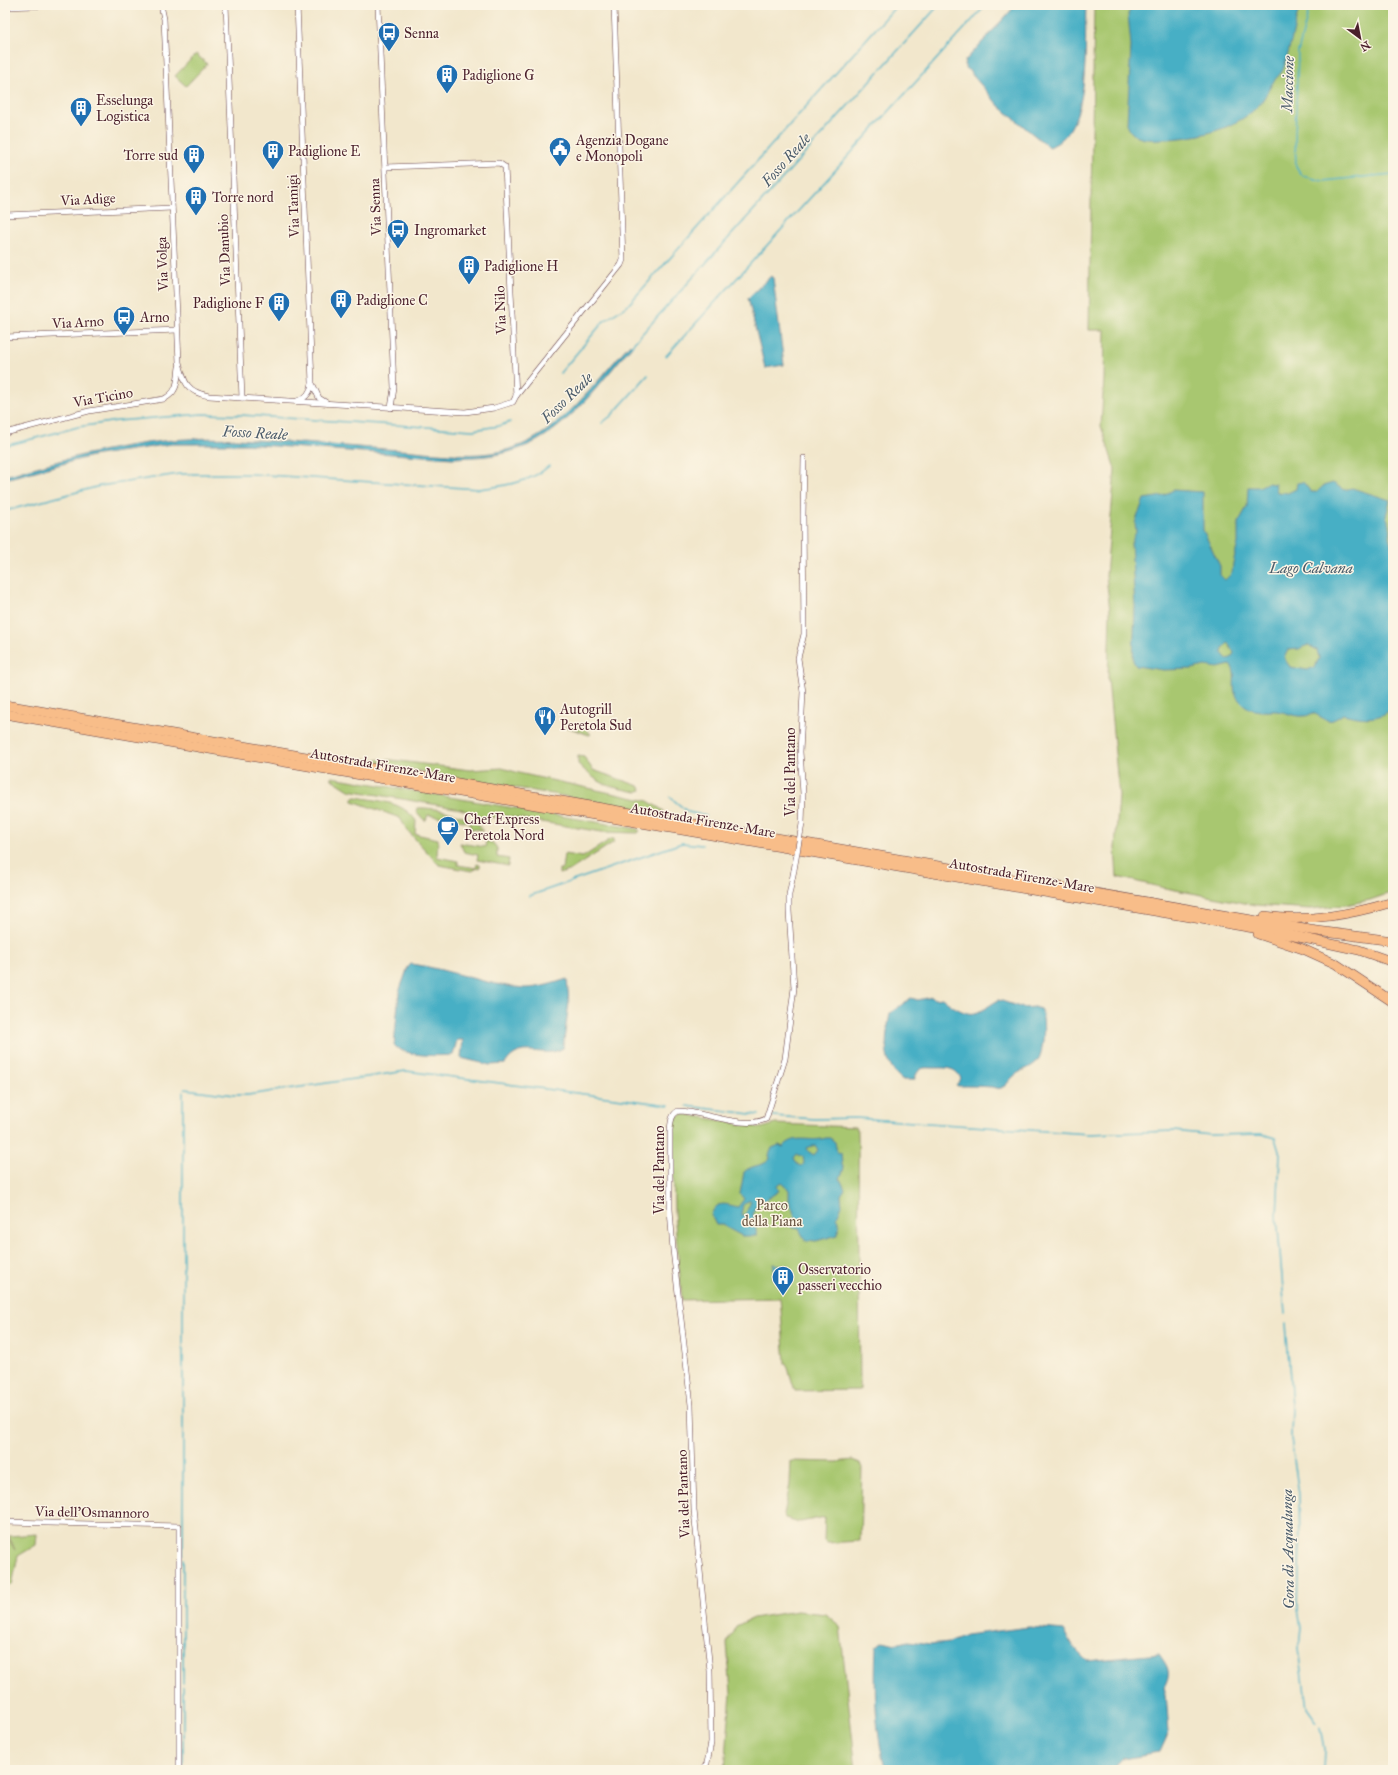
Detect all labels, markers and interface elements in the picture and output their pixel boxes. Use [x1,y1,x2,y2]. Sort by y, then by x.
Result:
north arrow [1340,18,1380,58]
bus stop icon: Senna [376,20,402,53]
place label: Senna [404,25,439,42]
text: N [1357,38,1372,54]
water label: Maccione [1278,55,1298,114]
building icon: Padiglione G [434,62,460,95]
place label: Padiglione G [462,67,534,84]
place label: Esselunga Logistica [96,92,153,125]
building icon: Esselunga Logistica [68,95,94,128]
water label: Fosso Reale [757,130,815,191]
place label: Agenzia Dogane e Monopoli [575,132,669,165]
public building icon: Agenzia Dogane e Monopoli [547,135,573,168]
building icon: Padiglione E [260,138,286,171]
building icon: Torre sud [181,142,207,175]
place label: Padiglione E [288,143,360,160]
place label: Torre sud [124,147,178,164]
street label: Via Tamigi [284,174,303,239]
street label: Via Senna [366,178,385,237]
building icon: Torre nord [183,184,209,217]
place label: Torre nord [212,189,274,206]
street label: Via Adige [59,190,116,209]
street label: Via Danubio [215,214,234,287]
bus stop icon: Ingromarket [385,217,411,250]
place label: Ingromarket [414,222,486,239]
street label: Via Volga [153,236,172,293]
building icon: Padiglione H [456,253,482,286]
place label: Padiglione H [484,258,558,275]
street label: Via Nilo [491,285,510,336]
building icon: Padiglione C [328,287,354,320]
building icon: Padiglione F [266,290,292,323]
place label: Padiglione C [356,292,428,309]
place label: Padiglione F [193,295,264,312]
bus stop icon: Arno [111,304,137,337]
place label: Arno [139,309,169,326]
street label: Via Arno [51,313,104,332]
water label: Fosso Reale [537,369,597,428]
street label: Via Ticino [71,384,134,411]
water label: Fosso Reale [221,422,288,444]
water label: Lago Calvana [1268,559,1353,577]
place label: Autogrill Peretola Sud [559,701,632,734]
restaurant icon: Autogrill Peretola Sud [532,704,558,737]
street label: Via del Pantano [782,728,799,817]
street label: Autostrada Firenze-Mare [308,744,457,787]
street label: Autostrada Firenze-Mare [628,799,777,842]
place label: Chef Express Peretola Nord [464,811,544,844]
cafe icon: Chef Express Peretola Nord [435,814,461,847]
street label: Autostrada Firenze-Mare [947,854,1096,897]
street label: Via del Pantano [651,1126,668,1215]
park label: Parco della Piana [742,1197,802,1230]
place label: Osservatorio passeri vecchio [797,1261,882,1294]
building icon: Osservatorio passeri vecchio [770,1264,796,1297]
street label: Via del Pantano [673,1449,694,1540]
water label: Gora di Acqualunga [1278,1489,1298,1609]
street label: Via dell'Osmannoro [34,1503,149,1522]

